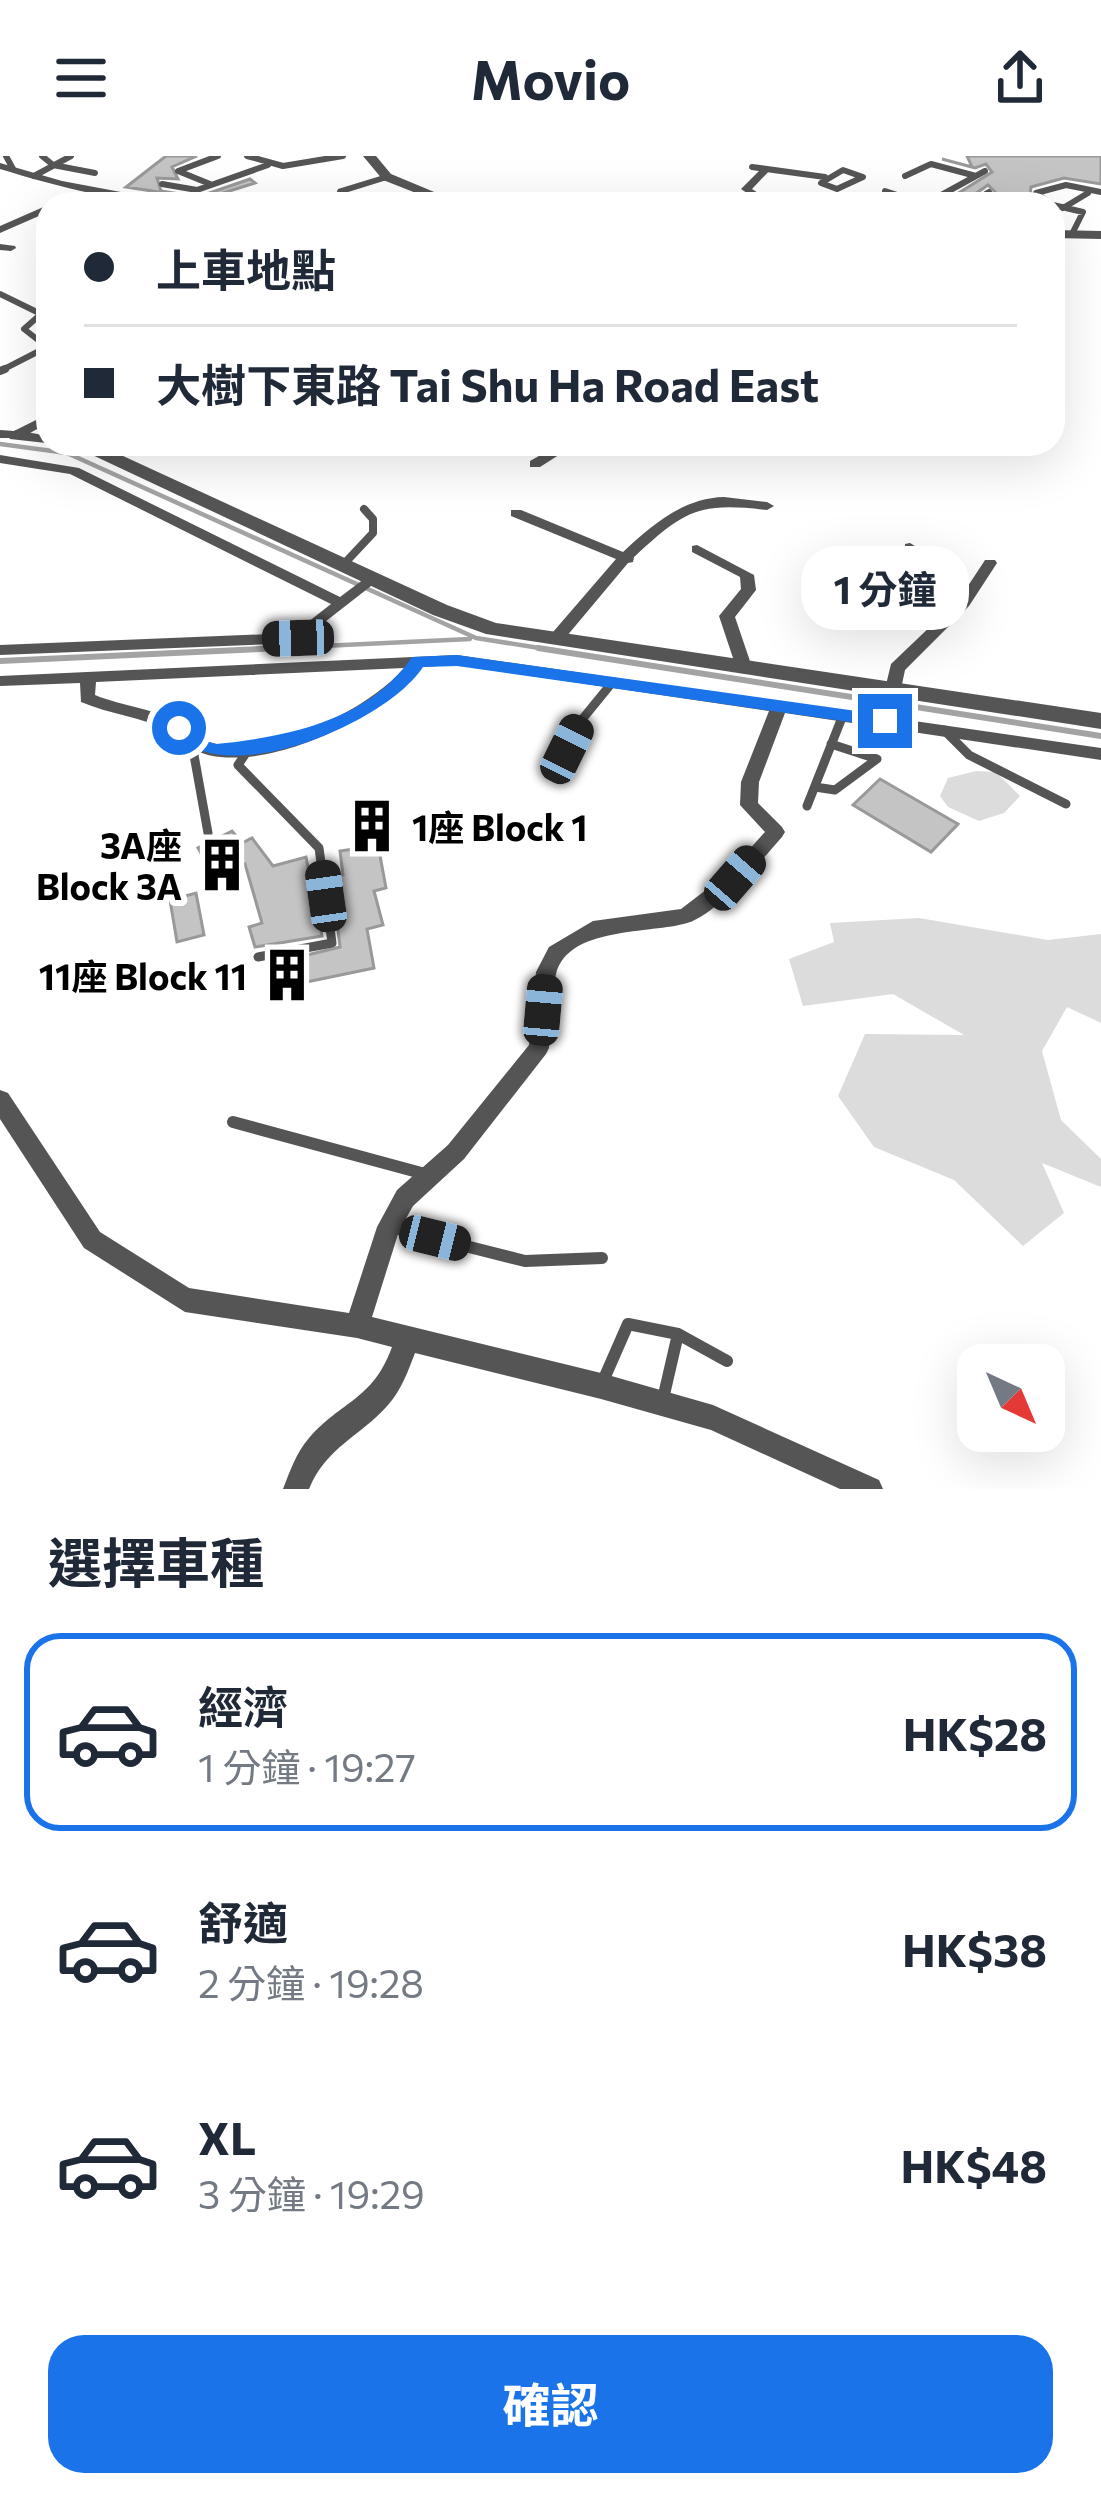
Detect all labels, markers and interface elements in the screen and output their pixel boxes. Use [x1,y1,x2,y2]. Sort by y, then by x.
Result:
icon: menu [48,45,114,111]
text: Movio [471,45,630,111]
icon: share [987,45,1053,111]
text: 上車地點 [156,241,336,296]
text: 大樹下東路 Tai Shu Ha Road East [156,356,819,411]
callout: 1 分鐘 [801,547,969,631]
text: 1 分鐘 [833,564,937,612]
car [261,619,335,657]
route end [858,694,912,748]
route start [152,701,206,755]
car [535,709,599,789]
building icon: 1座 Block 1 [343,797,401,855]
place label: 1座 Block 1 [412,804,588,848]
place label: 3A座 Block 3A [36,822,182,907]
building icon: 3A座 Block 3A [193,836,251,894]
car [698,839,772,917]
car [303,858,349,934]
building icon: 11座 Block 11 [258,946,316,1004]
place label: 11座 Block 11 [39,953,247,997]
car [522,973,564,1047]
car [396,1212,474,1264]
north arrow [957,1344,1065,1452]
map controls [957,1344,1065,1452]
text: 選擇車種 [48,1528,264,1594]
icon: car [54,1678,162,1786]
text: 經濟 [198,1678,288,1733]
text: HK$28 [903,1705,1047,1760]
text: 1 分鐘 · 19:27 [198,1742,416,1790]
icon: car [54,1894,162,2002]
text: 舒適 [198,1894,288,1949]
text: HK$38 [902,1921,1047,1976]
text: 2 分鐘 · 19:28 [198,1958,424,2006]
text: XL [198,2109,256,2164]
icon: car [54,2110,162,2218]
text: HK$48 [901,2137,1047,2192]
text: 3 分鐘 · 19:29 [198,2169,425,2217]
button: 確認 [48,2335,1053,2473]

